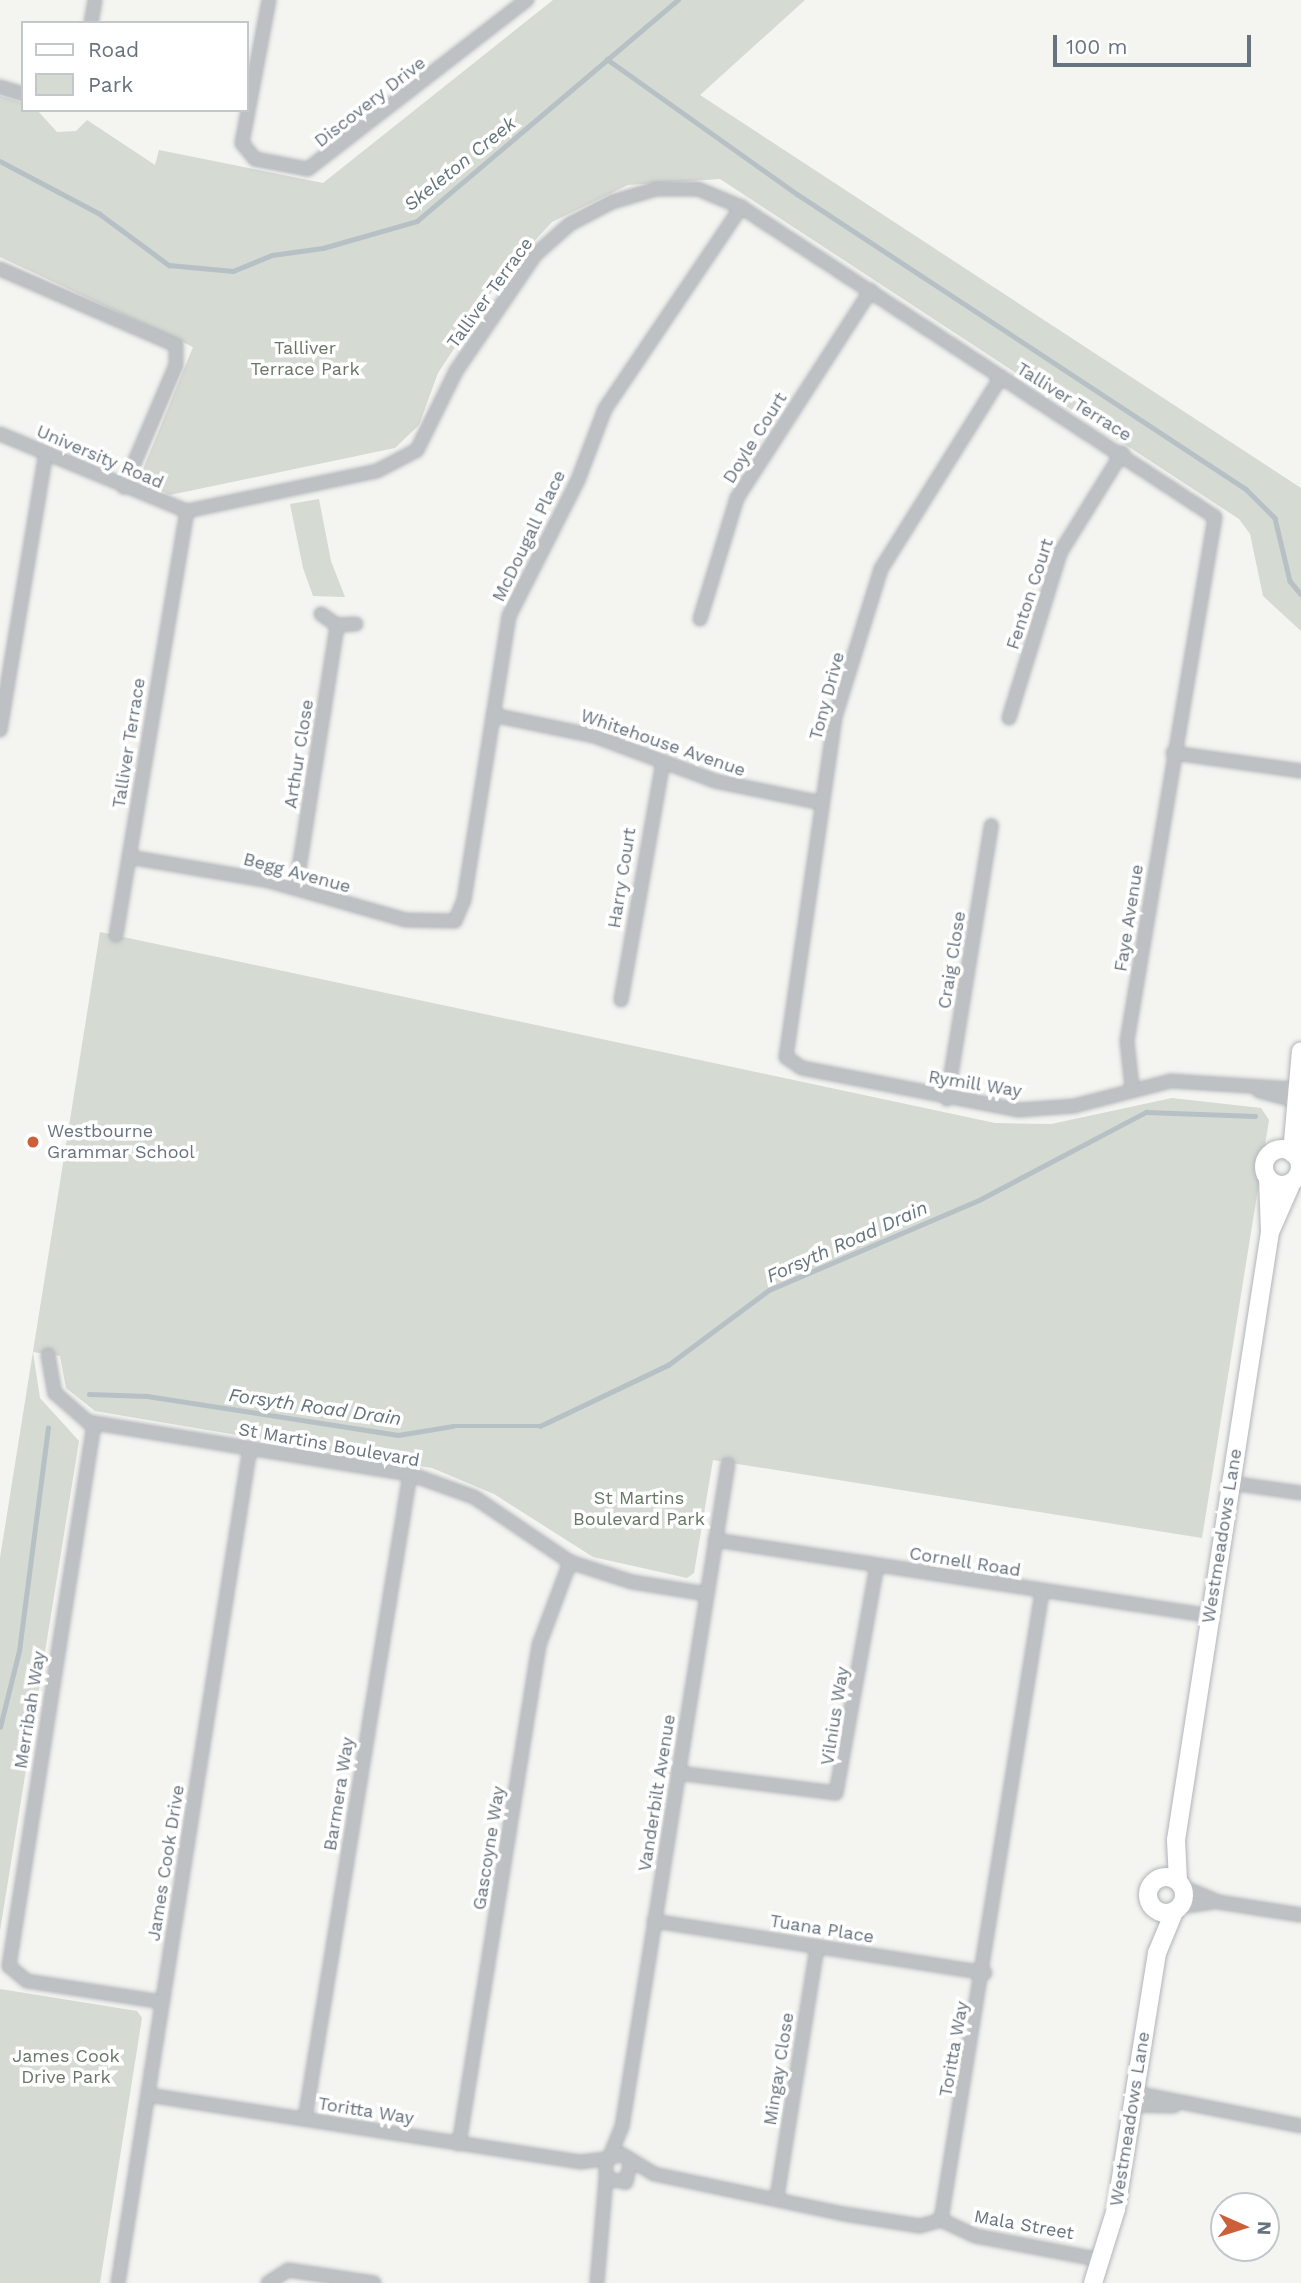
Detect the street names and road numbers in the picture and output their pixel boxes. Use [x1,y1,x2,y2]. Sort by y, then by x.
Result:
street label: Discovery Drive [310,52,430,152]
street label: Talliver Terrace [442,233,538,353]
street label: Talliver Terrace [1012,358,1136,446]
street label: Doyle Court [718,388,792,488]
street label: University Road [33,420,167,494]
street label: McDougall Place [488,466,570,606]
street label: Fenton Court [1002,536,1058,652]
street label: Tony Drive [805,649,849,743]
street label: Talliver Terrace [108,676,150,810]
street label: Arthur Close [280,698,318,810]
street label: Whitehouse Avenue [577,704,749,782]
street label: Harry Court [603,826,641,930]
street label: Begg Avenue [241,848,353,898]
street label: Faye Avenue [1110,862,1148,974]
street label: Craig Close [934,910,970,1010]
street label: Rymill Way [926,1066,1024,1102]
street label: St Martins Boulevard [237,1418,421,1472]
street label: Westmeadows Lane [1198,1447,1246,1625]
street label: Cornell Road [907,1542,1023,1582]
street label: Merribah Way [10,1649,50,1771]
street label: Vilnius Way [816,1665,854,1767]
street label: Vanderbilt Avenue [634,1713,680,1873]
street label: Barmera Way [319,1735,359,1853]
street label: James Cook Drive [143,1783,189,1943]
street label: Gascoyne Way [468,1784,510,1912]
street label: Tuana Place [768,1910,876,1948]
street label: Toritta Way [935,1999,973,2099]
street label: Mingay Close [759,2011,799,2127]
street label: Westmeadows Lane [1106,2030,1154,2208]
street label: Toritta Way [316,2093,416,2129]
street label: Mala Street [972,2206,1076,2244]

